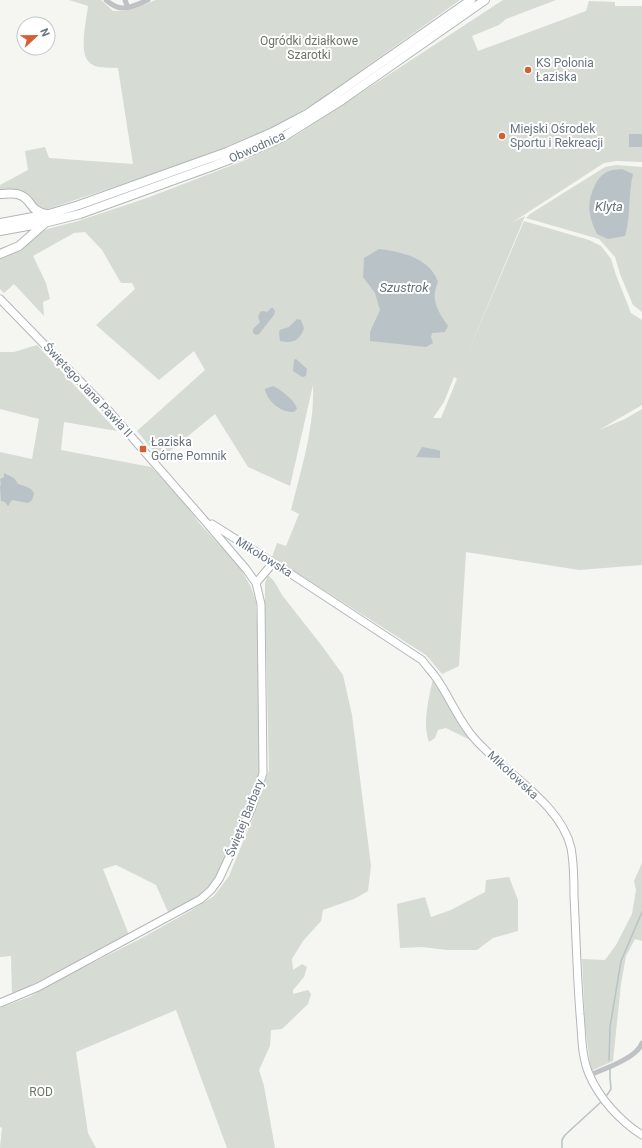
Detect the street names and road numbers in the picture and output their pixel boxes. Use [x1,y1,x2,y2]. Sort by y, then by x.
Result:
street label: Obwodnica [227,128,287,166]
street label: Świętego Jana Pawła II [41,339,136,440]
street label: Mikołowska [233,534,295,580]
street label: Mikołowska [485,748,541,802]
street label: Świętej Barbary [222,776,267,859]

